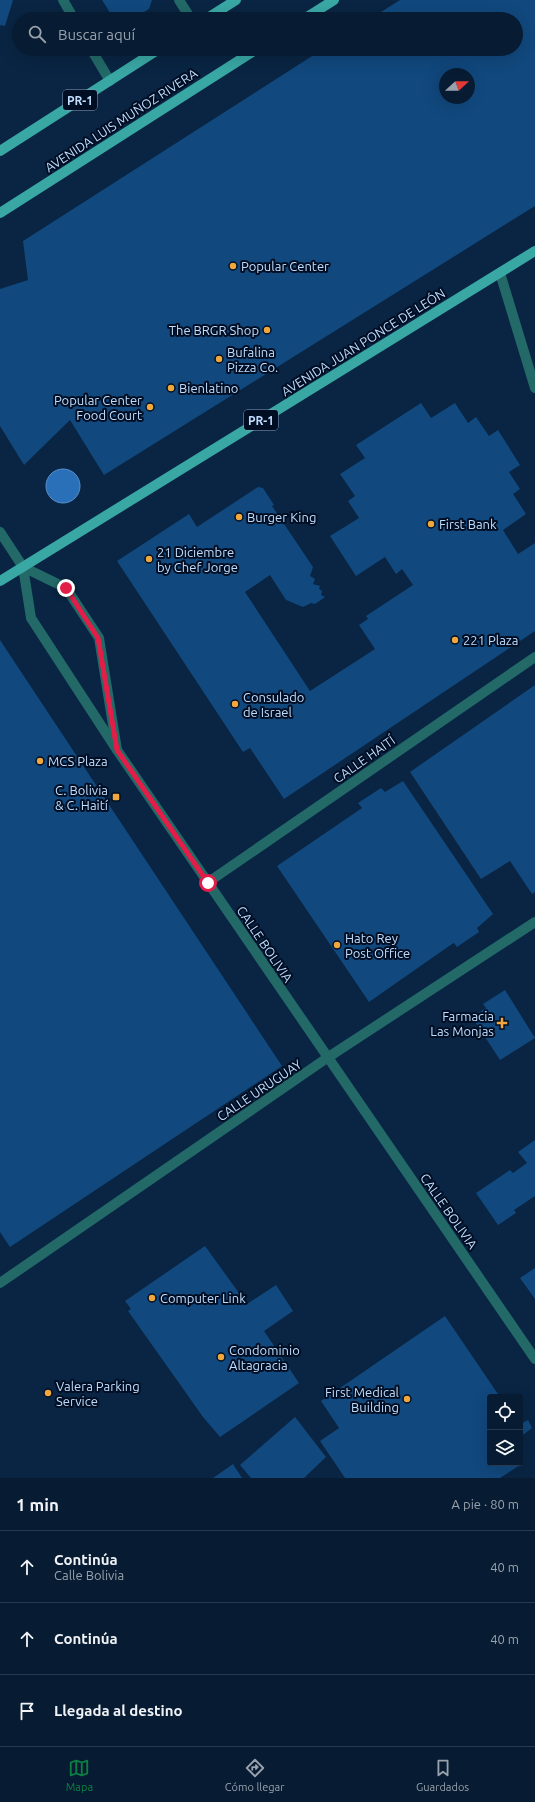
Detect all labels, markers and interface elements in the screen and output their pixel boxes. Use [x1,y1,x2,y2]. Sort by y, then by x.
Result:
search box [12,12,523,56]
icon: search [26,23,48,45]
text: Buscar aquí [58,26,135,43]
street label: AVENIDA LUIS MUÑOZ RIVERA [42,65,200,175]
north arrow [439,68,475,104]
road number: PR-1 [63,90,97,110]
place label: Popular Center [241,259,329,273]
marker: Popular Center [228,261,238,271]
street label: AVENIDA JUAN PONCE DE LEÓN [279,286,447,398]
place label: The BRGR Shop [169,323,259,337]
marker: The BRGR Shop [262,325,272,335]
place label: Bufalina Pizza Co. [227,345,278,374]
marker: Bufalina Pizza Co. [214,354,224,364]
place label: Bienlatino [179,381,238,395]
marker: Bienlatino [166,383,176,393]
place label: Popular Center Food Court [54,393,142,422]
marker: Popular Center Food Court [145,402,155,412]
road number: PR-1 [244,410,278,430]
place label: Burger King [247,510,316,524]
marker: Burger King [234,512,244,522]
place label: First Bank [439,517,497,531]
marker: First Bank [426,519,436,529]
place label: 21 Diciembre by Chef Jorge [157,545,238,574]
marker: 21 Diciembre by Chef Jorge [144,554,154,564]
route end [57,579,75,597]
place label: 221 Plaza [463,633,519,647]
marker: 221 Plaza [450,635,460,645]
place label: Consulado de Israel [243,690,304,719]
marker: Consulado de Israel [230,699,240,709]
street label: CALLE HAITÍ [330,732,398,785]
place label: MCS Plaza [48,754,108,768]
marker: MCS Plaza [35,756,45,766]
place label: C. Bolivia & C. Haití [55,783,109,812]
marker: C. Bolivia & C. Haití [111,792,121,802]
route start [199,874,217,892]
street label: CALLE BOLIVIA [234,903,296,985]
place label: Hato Rey Post Office [345,931,410,960]
marker: Hato Rey Post Office [332,940,342,950]
place label: Farmacia Las Monjas [430,1009,494,1038]
marker: Farmacia Las Monjas [497,1018,507,1028]
street label: CALLE URUGUAY [214,1056,304,1123]
street label: CALLE BOLIVIA [418,1171,480,1252]
place label: Computer Link [160,1291,246,1305]
marker: Computer Link [147,1293,157,1303]
place label: Condominio Altagracia [229,1343,300,1372]
marker: Condominio Altagracia [216,1352,226,1362]
place label: Valera Parking Service [56,1379,140,1408]
place label: First Medical Building [325,1385,400,1414]
marker: Valera Parking Service [43,1388,53,1398]
marker: First Medical Building [402,1394,412,1404]
map controls [487,1394,523,1466]
button: locate [487,1394,523,1430]
button: layers [487,1430,523,1466]
text: 1 min [16,1495,59,1514]
text: A pie · 80 m [452,1497,519,1511]
text: Continúa [54,1551,118,1568]
icon: ahead [16,1556,38,1578]
text: 40 m [490,1560,519,1574]
text: Calle Bolivia [54,1568,124,1582]
icon: ahead [16,1628,38,1650]
text: Continúa [54,1630,118,1647]
text: 40 m [490,1632,519,1646]
icon: arrive [16,1700,38,1722]
text: Llegada al destino [54,1702,183,1719]
tab: Mapa [66,1757,93,1793]
tab: Cómo llegar [225,1757,284,1793]
tab: Guardados [416,1757,469,1793]

